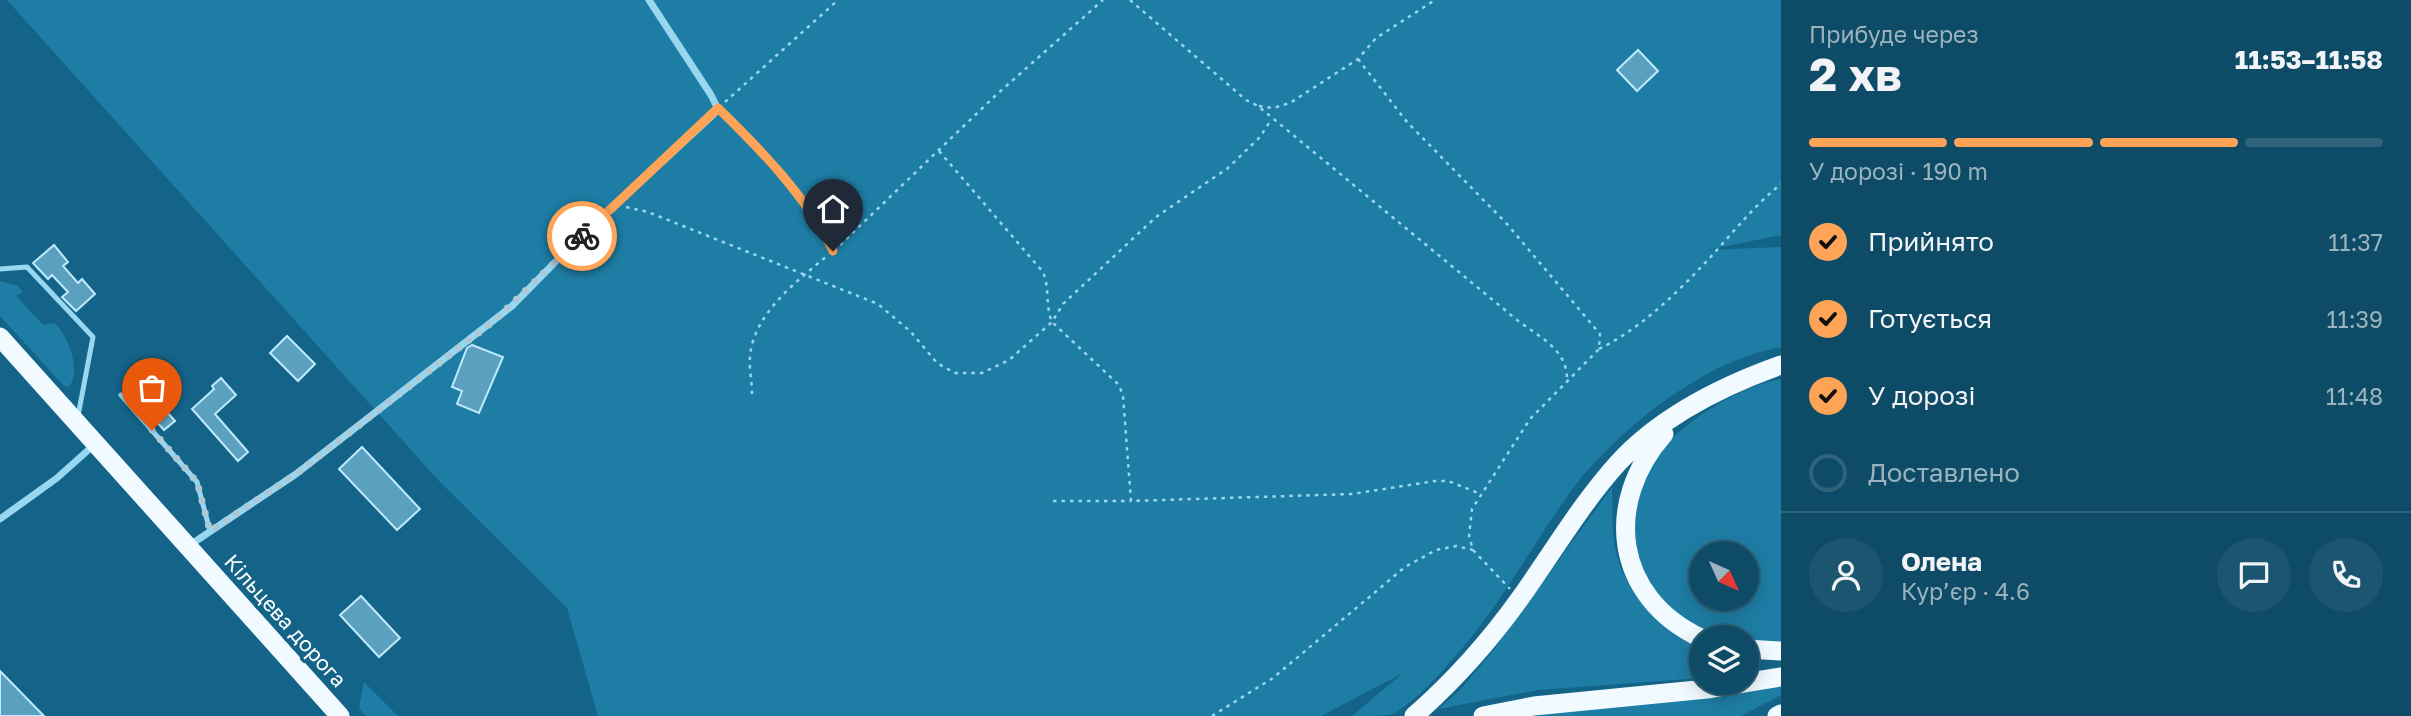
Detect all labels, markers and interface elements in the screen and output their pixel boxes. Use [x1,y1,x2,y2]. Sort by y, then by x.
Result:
text: Прибуде через [1809,20,1979,48]
text: 11:53–11:58 [2235,44,2383,75]
text: 2 хв [1809,46,1902,101]
text: У дорозі · 190 m [1809,157,1988,185]
pin [803,179,863,251]
icon: home [814,190,852,228]
courier [547,201,617,271]
icon: bike [563,217,601,255]
icon: check [1809,223,1847,261]
text: Прийнято [1868,226,1994,257]
text: 11:37 [2328,228,2383,256]
icon: check [1809,300,1847,338]
text: Готується [1868,303,1992,334]
text: 11:39 [2326,305,2383,333]
pin [122,358,182,430]
icon: bag [133,369,171,407]
icon: check [1809,377,1847,415]
text: У дорозі [1868,380,1975,411]
text: 11:48 [2326,382,2383,410]
text: Доставлено [1868,457,2020,488]
button: person [1809,538,1883,612]
button: chat [2217,538,2291,612]
button: phone [2309,538,2383,612]
north arrow [1689,541,1759,611]
map controls [1689,541,1759,695]
text: Олена [1901,546,1982,577]
street label: Кільцева дорога [219,549,352,692]
text: Кур’єр · 4.6 [1901,577,2030,605]
button: layers [1689,625,1759,695]

